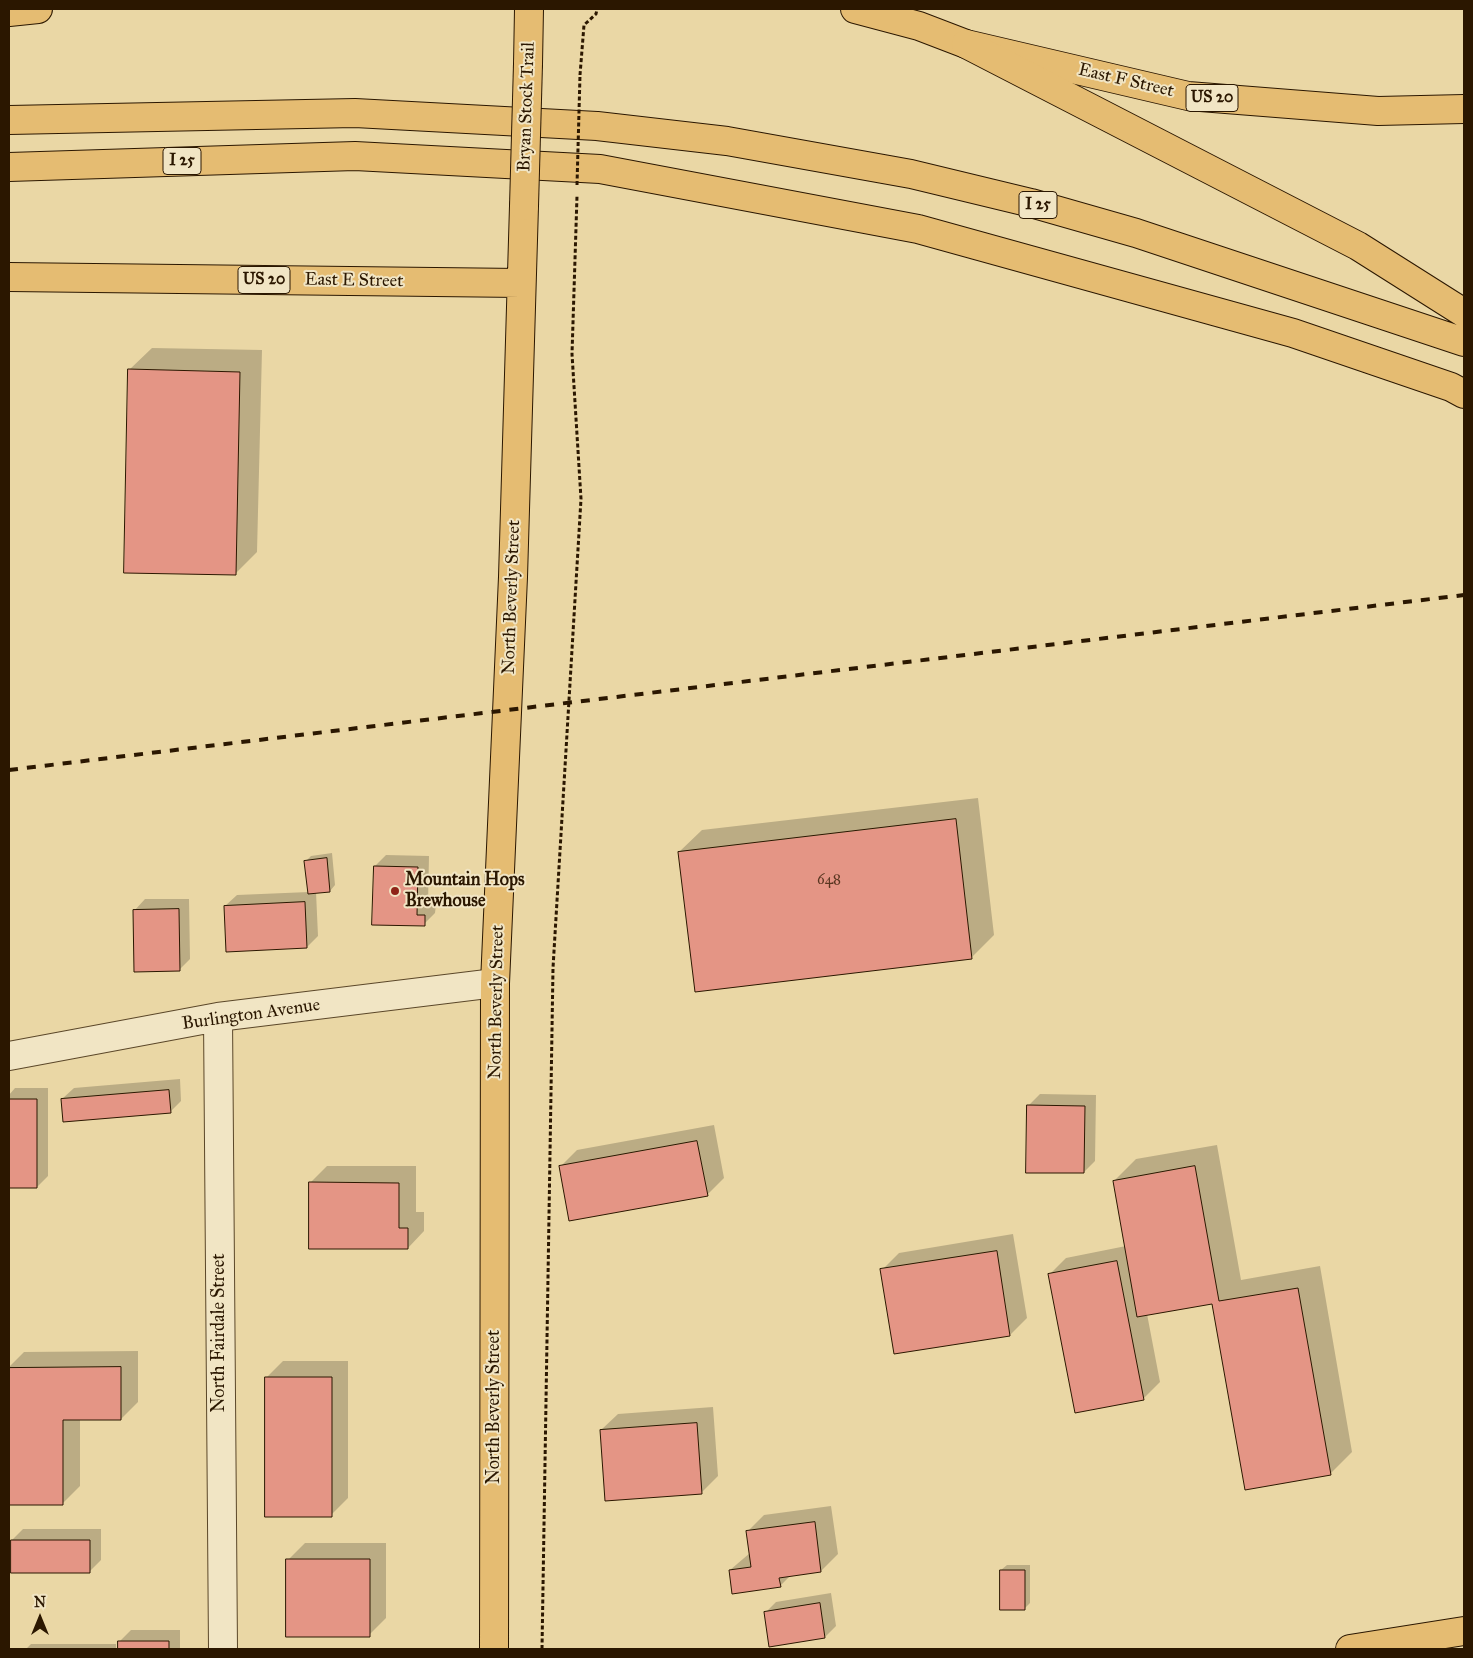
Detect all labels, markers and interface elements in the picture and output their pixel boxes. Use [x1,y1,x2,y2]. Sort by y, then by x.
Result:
street label: Bryan Stock Trail [514,42,540,172]
street label: East F Street [1076,59,1176,103]
road number: US 20 [1186,85,1238,112]
road number: I 25 [163,148,201,175]
road number: I 25 [1019,192,1057,218]
road number: US 20 [238,266,290,294]
street label: East E Street [304,269,404,293]
street label: North Beverly Street [499,519,525,675]
place label: Mountain Hops Brewhouse [405,870,524,912]
house number: 648 [817,871,841,889]
marker: Mountain Hops Brewhouse [389,885,401,897]
street label: North Beverly Street [485,925,509,1079]
street label: Burlington Avenue [181,995,321,1035]
street label: North Fairdale Street [209,1253,231,1413]
street label: North Beverly Street [484,1330,506,1484]
north arrow [15,1593,65,1643]
text: N [34,1594,46,1611]

